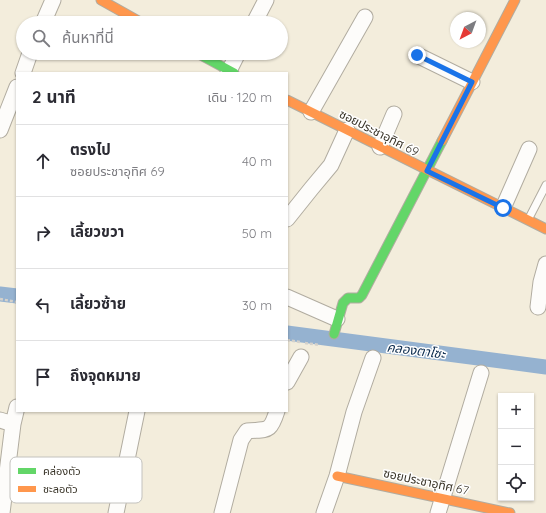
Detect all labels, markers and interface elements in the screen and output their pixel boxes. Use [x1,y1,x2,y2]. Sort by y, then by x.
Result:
north arrow [450,12,486,48]
search box [16,16,288,60]
icon: search [30,27,52,49]
text: ค้นหาที่นี่ [62,28,114,47]
route end [408,46,426,64]
text: 2 นาที [32,86,76,107]
text: เดิน · 120 m [208,89,272,105]
street label: ซอยประชาอุทิศ 69 [337,106,422,159]
text: ตรงไป [70,140,111,159]
icon: ahead [32,150,54,172]
text: 40 m [242,153,272,169]
text: ซอยประชาอุทิศ 69 [70,163,165,179]
route start [494,199,512,217]
icon: right [32,222,54,244]
text: เลี้ยวขวา [70,222,124,241]
text: 50 m [242,225,272,241]
icon: left [32,294,54,316]
text: เลี้ยวซ้าย [70,294,126,313]
text: 30 m [242,297,272,313]
water label: คลองตาโซะ [386,338,448,362]
icon: arrive [32,366,54,388]
text: ถึงจุดหมาย [70,366,141,385]
map controls [498,393,534,501]
button: + [498,393,534,429]
button: − [498,429,534,465]
legend [10,457,142,503]
text: คล่องตัว [43,464,81,478]
street label: ซอยประชาอุทิศ 67 [382,465,470,498]
button: locate [498,465,534,501]
text: ชะลอตัว [43,482,78,496]

